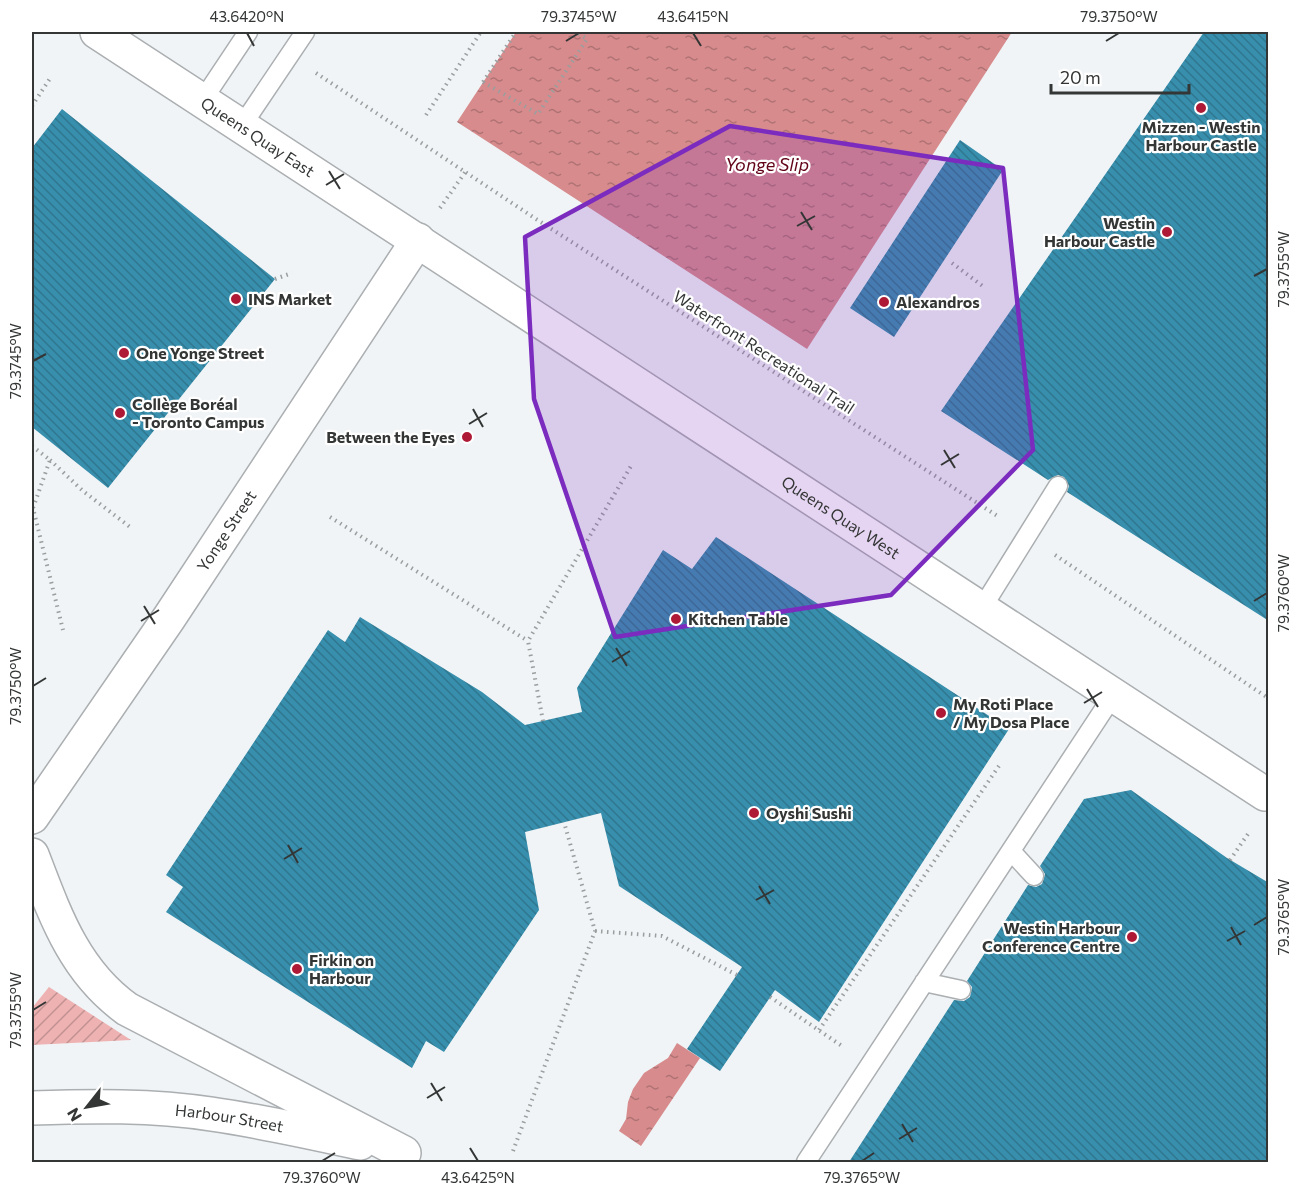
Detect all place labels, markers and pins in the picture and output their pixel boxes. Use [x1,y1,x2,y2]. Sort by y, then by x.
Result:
marker: Mizzen - Westin Harbour Castle [1194,101,1208,115]
place label: Mizzen - Westin Harbour Castle [1142,117,1260,154]
place label: Westin Harbour Castle [1044,213,1155,250]
marker: Westin Harbour Castle [1160,225,1174,239]
place label: INS Market [248,289,332,308]
marker: INS Market [229,292,243,306]
place label: Alexandros [896,292,980,311]
marker: Alexandros [877,295,891,309]
place label: One Yonge Street [136,343,264,362]
marker: One Yonge Street [117,346,131,360]
place label: Collège Boréal - Toronto Campus [132,394,264,431]
marker: Collège Boréal - Toronto Campus [113,406,127,420]
place label: Between the Eyes [326,427,455,446]
marker: Between the Eyes [460,430,474,444]
place label: Kitchen Table [688,609,788,628]
marker: Kitchen Table [669,612,683,626]
place label: My Roti Place / My Dosa Place [953,694,1069,731]
marker: My Roti Place / My Dosa Place [934,706,948,720]
place label: Oyshi Sushi [766,803,852,822]
marker: Oyshi Sushi [747,806,761,820]
place label: Westin Harbour Conference Centre [982,918,1120,955]
marker: Westin Harbour Conference Centre [1125,930,1139,944]
place label: Firkin on Harbour [309,950,374,987]
marker: Firkin on Harbour [290,962,304,976]

